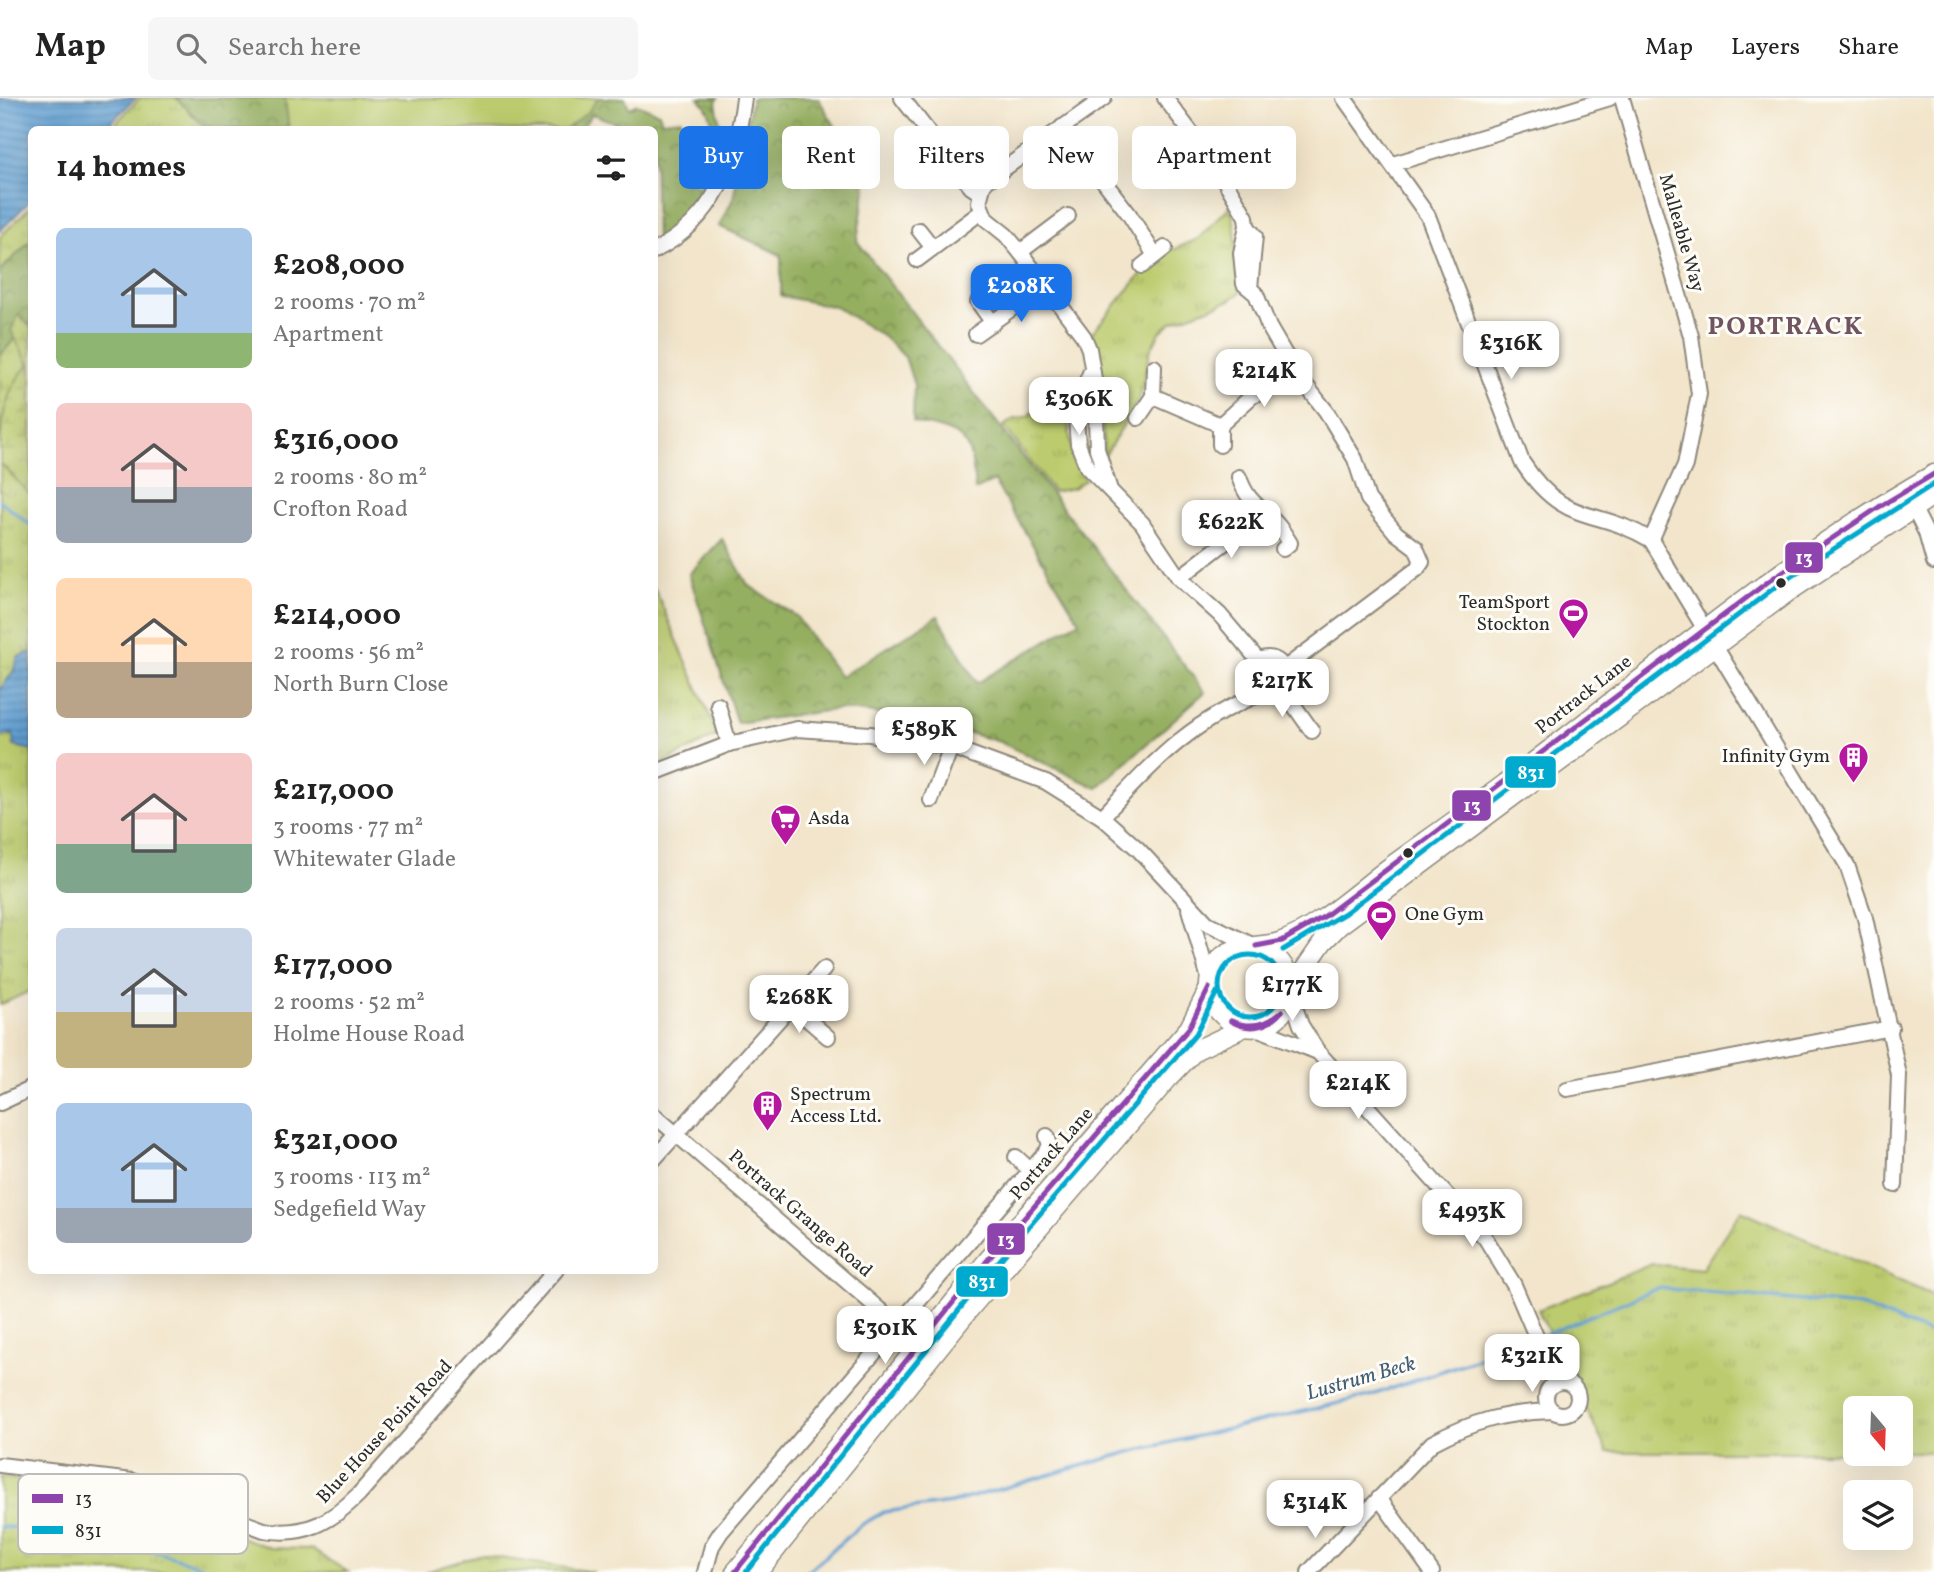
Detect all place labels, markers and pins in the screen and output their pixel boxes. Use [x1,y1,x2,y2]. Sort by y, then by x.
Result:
pin: £208K [972,264,1070,324]
pin: £316K [1462,322,1560,381]
pin: £214K [1215,350,1313,409]
pin: £306K [1030,378,1128,437]
pin: £622K [1182,500,1280,560]
unlabelled marker [1774,576,1788,590]
place label: TeamSport Stockton [1459,590,1550,638]
sports icon: TeamSport Stockton [1556,597,1590,641]
pin: £217K [1233,660,1331,719]
pin: £589K [875,708,973,767]
building icon: Infinity Gym [1836,740,1870,784]
place label: Infinity Gym [1722,744,1830,770]
supermarket icon: Asda [768,802,802,846]
place label: Asda [808,806,850,832]
unlabelled marker [1401,846,1415,860]
sports icon: One Gym [1365,898,1399,942]
place label: One Gym [1405,902,1484,928]
pin: £177K [1243,964,1341,1023]
pin: £268K [750,976,848,1035]
pin: £214K [1309,1062,1407,1121]
place label: Spectrum Access Ltd. [790,1082,881,1130]
building icon: Spectrum Access Ltd. [750,1089,784,1133]
pin: £493K [1423,1190,1521,1249]
pin: £301K [836,1306,934,1366]
pin: £321K [1483,1334,1581,1394]
pin: £314K [1266,1480,1364,1540]

